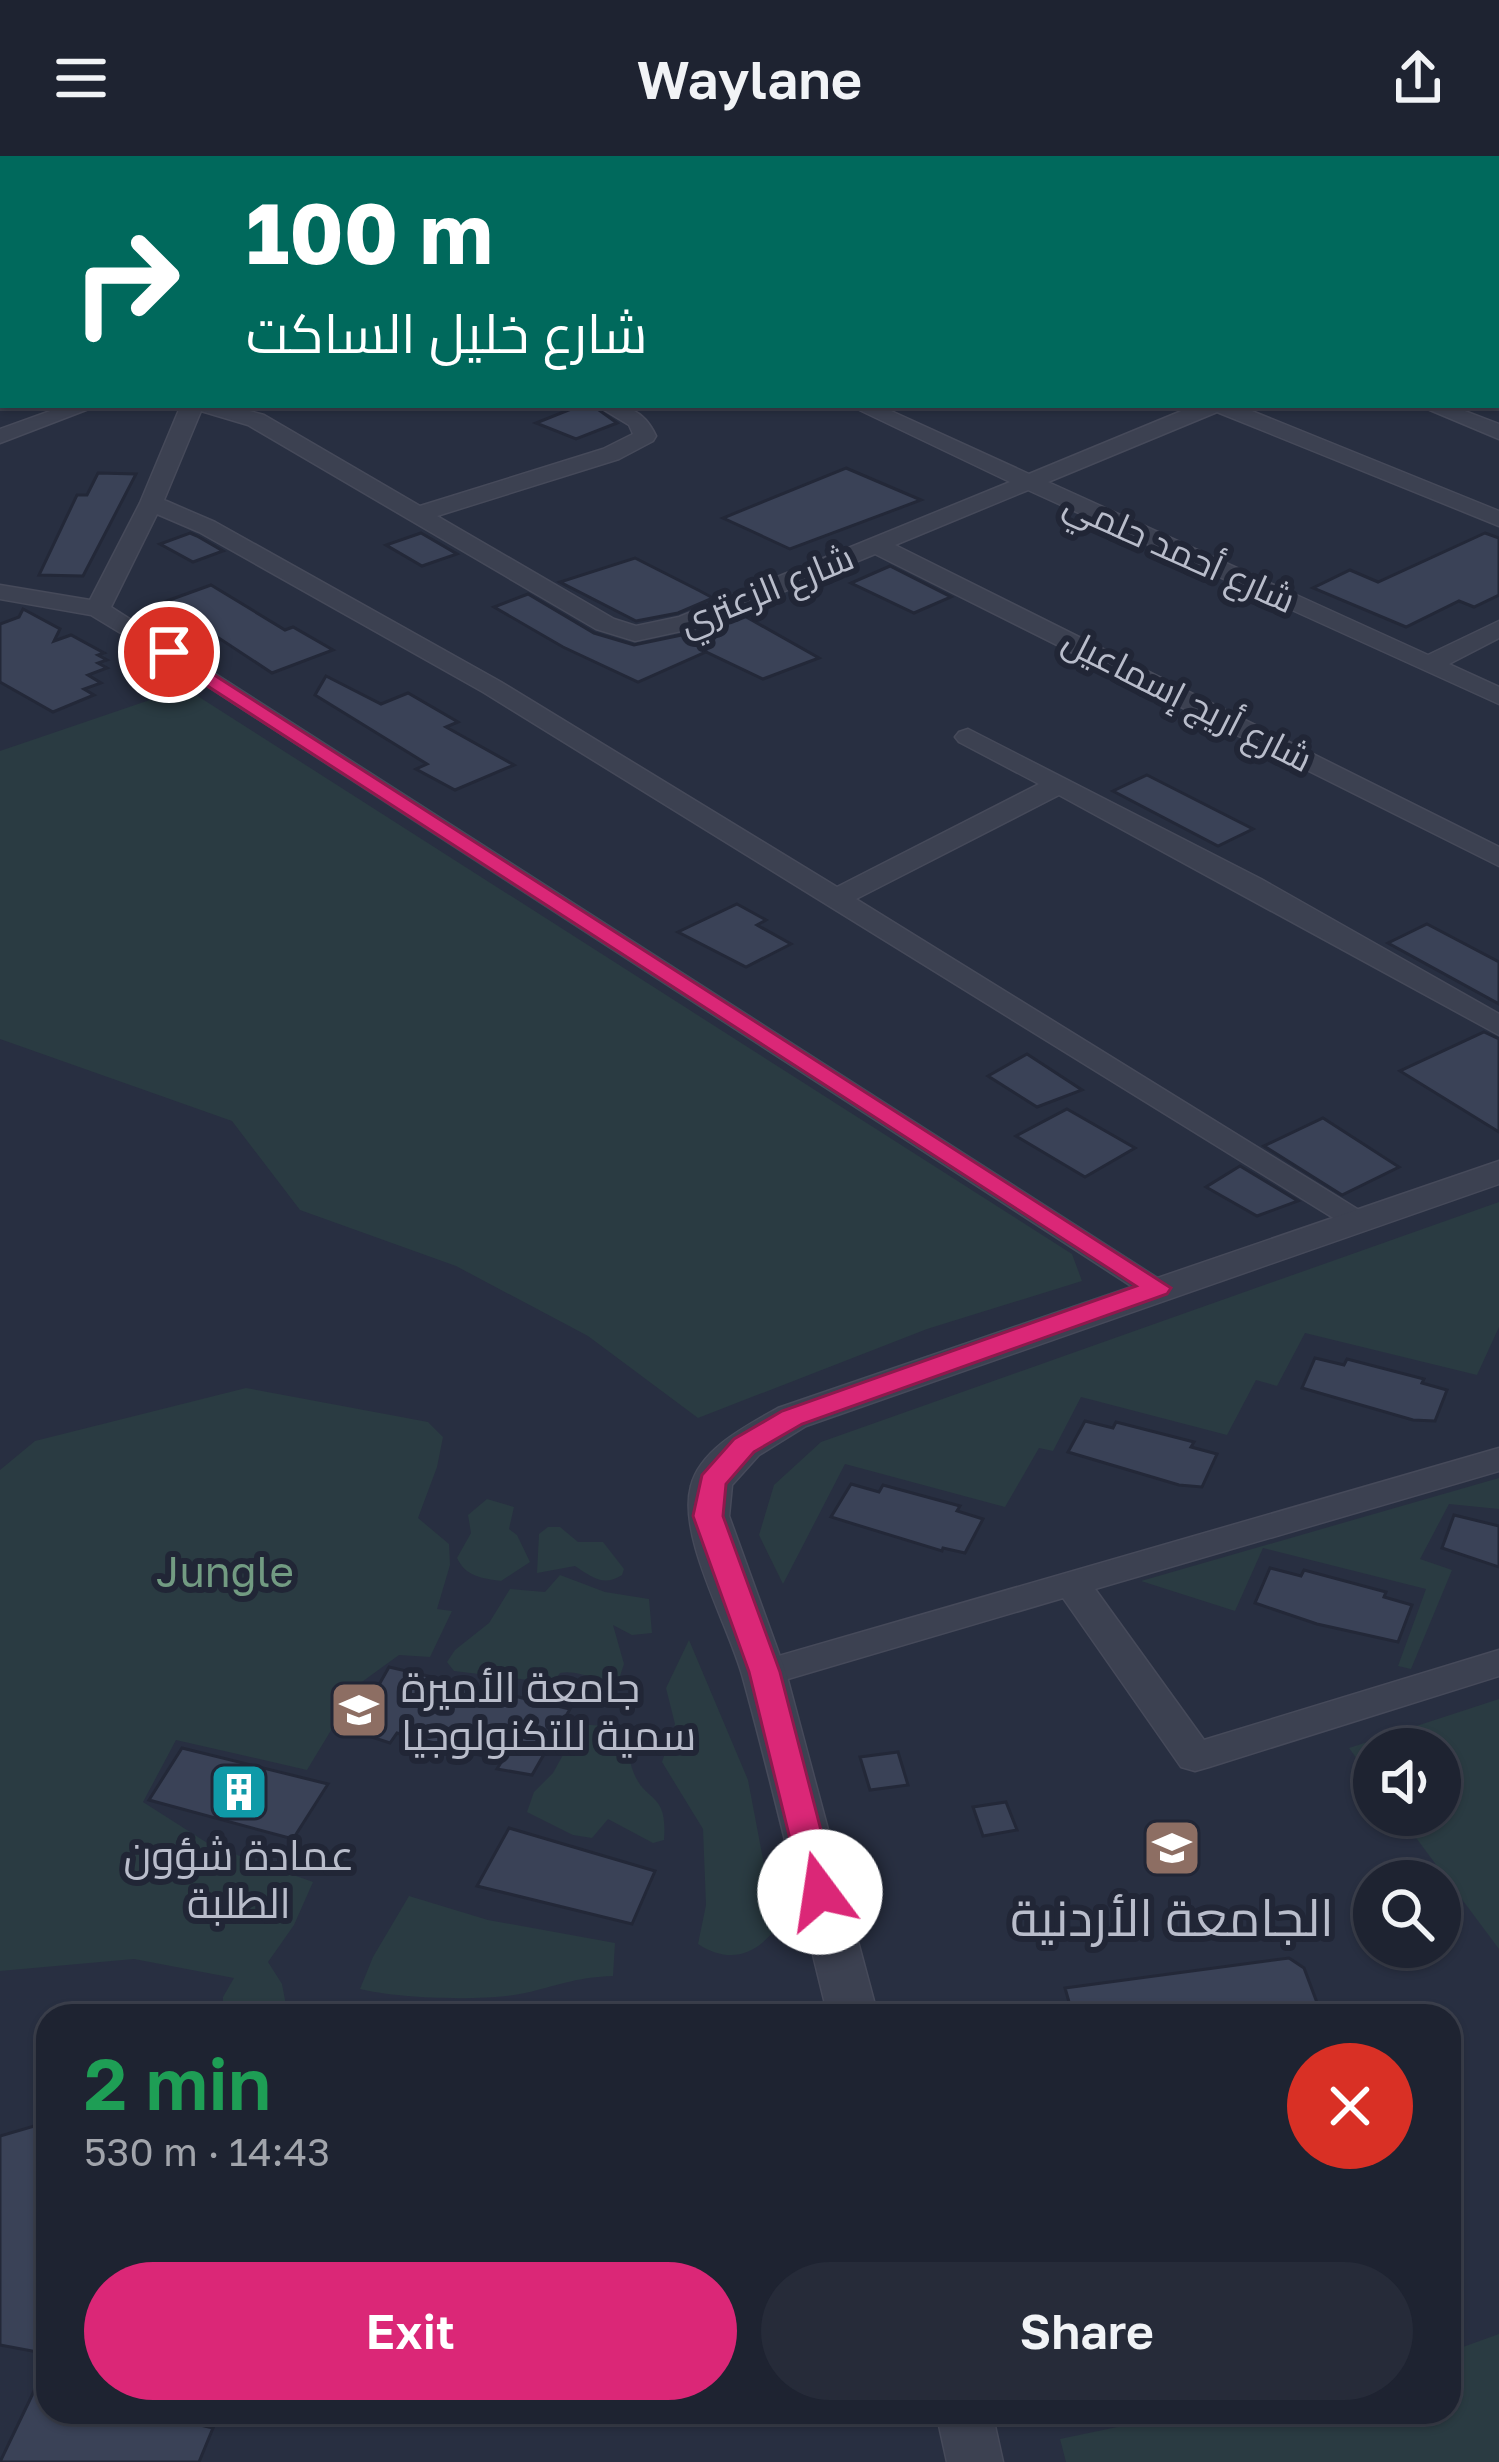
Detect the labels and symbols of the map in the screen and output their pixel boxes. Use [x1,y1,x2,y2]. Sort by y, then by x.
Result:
street label: شارع أحمد حلمي [1055,481,1302,628]
street label: شارع الزعتري [673,535,862,650]
pin [118,601,220,703]
street label: شارع أريج إسماعيل [1055,618,1320,784]
park label: Jungle [156,1546,294,1596]
place label: جامعة الأميرة سمية للتكنولوجيا [401,1661,696,1759]
school or university icon: جامعة الأميرة سمية للتكنولوجيا [328,1679,390,1741]
building icon: عمادة شؤون الطلبة [208,1761,270,1823]
school or university icon: الجامعة الأردنية [1141,1817,1203,1879]
place label: عمادة شؤون الطلبة [124,1829,354,1927]
position arrow [757,1829,883,1955]
place label: الجامعة الأردنية [1010,1886,1334,1947]

